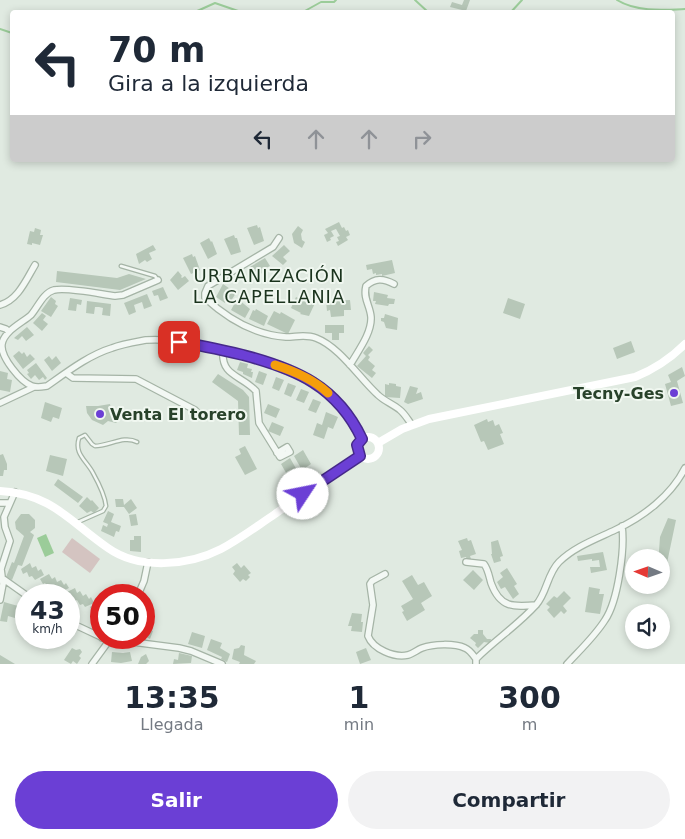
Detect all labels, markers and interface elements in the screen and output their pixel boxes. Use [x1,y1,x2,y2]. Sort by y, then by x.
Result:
icon: left [25,30,90,95]
text: 70 m [108,30,205,70]
text: Gira a la izquierda [108,71,309,96]
icon: left [249,125,277,153]
icon: ahead [302,125,330,153]
icon: ahead [355,125,383,153]
icon: right [408,125,436,153]
district label: URBANIZACIÓN LA CAPELLANIA [193,265,345,307]
pin [158,321,200,363]
icon: arrive [165,328,193,356]
place label: Tecny-Ges [573,384,664,403]
marker: Tecny-Ges [668,387,680,399]
place label: Venta El torero [110,405,246,424]
marker: Venta El torero [94,408,106,420]
position arrow [276,467,328,519]
north arrow [625,549,670,594]
map controls [625,549,670,649]
speed limit sign: 50 [90,584,155,649]
text: 43 [30,596,65,625]
button: sound [625,604,670,649]
text: km/h [32,622,63,636]
text: 13:35 [124,680,220,715]
text: 1 [348,680,369,715]
text: 300 [498,680,561,715]
text: Llegada [140,715,203,734]
text: min [344,715,374,734]
text: m [522,715,537,734]
button: Salir [15,771,338,829]
button: Compartir [348,771,670,829]

